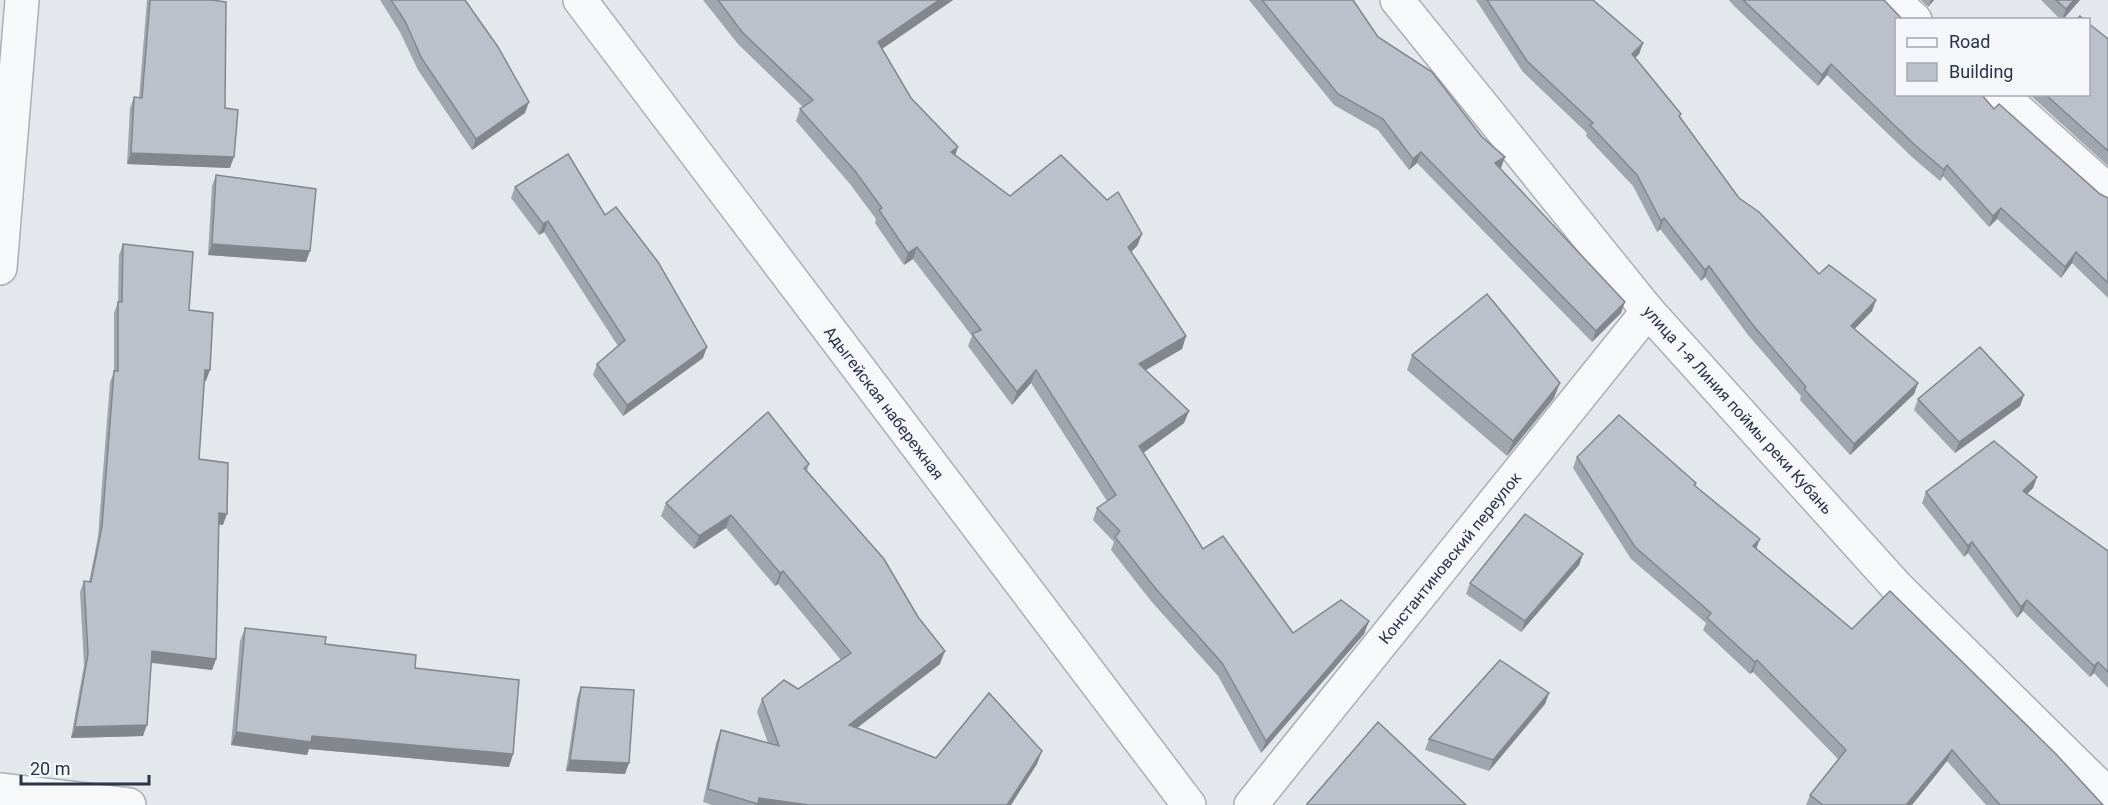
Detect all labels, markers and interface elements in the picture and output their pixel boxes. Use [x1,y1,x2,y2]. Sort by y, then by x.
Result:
legend [1895,18,2090,96]
text: Road [1949,31,1990,52]
text: Building [1949,61,2013,82]
street label: улица 1-я Линия поймы реки Кубань [1639,302,1837,518]
street label: Адыгейская набережная [820,323,948,483]
street label: Константиновский переулок [1375,468,1525,648]
scale bar [21,748,148,786]
text: 20 m [30,758,70,779]

